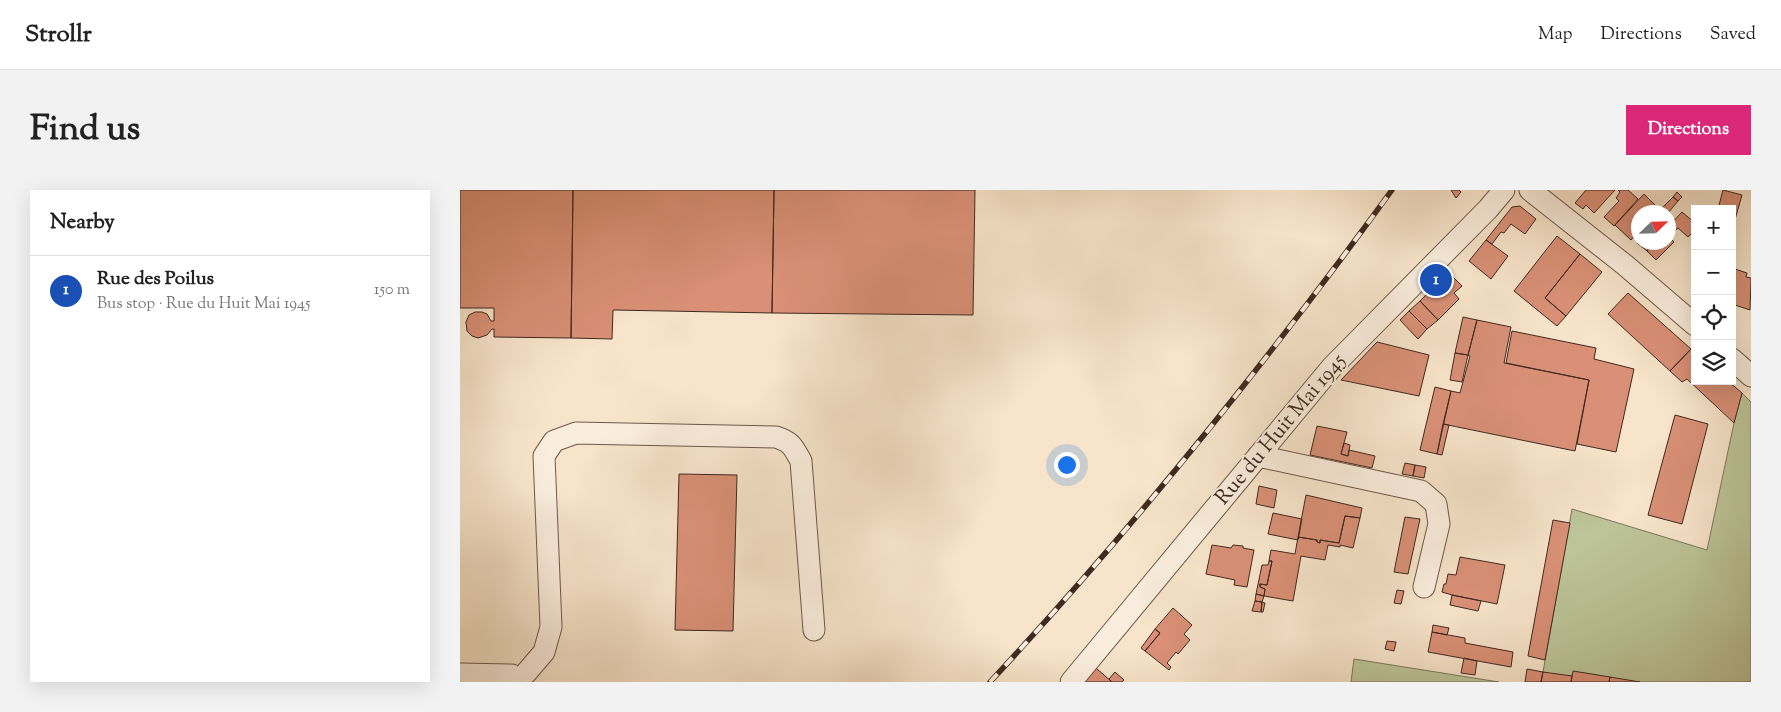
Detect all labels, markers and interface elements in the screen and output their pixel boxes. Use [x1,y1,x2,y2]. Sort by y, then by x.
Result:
text: Strollr [25,18,92,52]
text: Map [1538,22,1573,48]
text: Directions [1601,22,1682,48]
text: Saved [1710,22,1756,48]
text: Find us [30,105,140,156]
button: Directions [1626,105,1751,155]
north arrow [1631,205,1676,250]
map controls [1691,205,1736,385]
button: + [1691,205,1736,250]
text: Nearby [50,208,115,238]
button: − [1691,250,1736,295]
pin: 1 [1420,261,1452,299]
text: Rue des Poilus [97,266,214,293]
text: 1 [63,279,69,302]
text: 150 m [374,279,410,302]
text: Bus stop · Rue du Huit Mai 1945 [97,293,311,316]
button: locate [1691,295,1736,340]
button: layers [1691,340,1736,385]
street label: Rue du Huit Mai 1945 [1209,348,1353,512]
your location [1054,452,1080,478]

